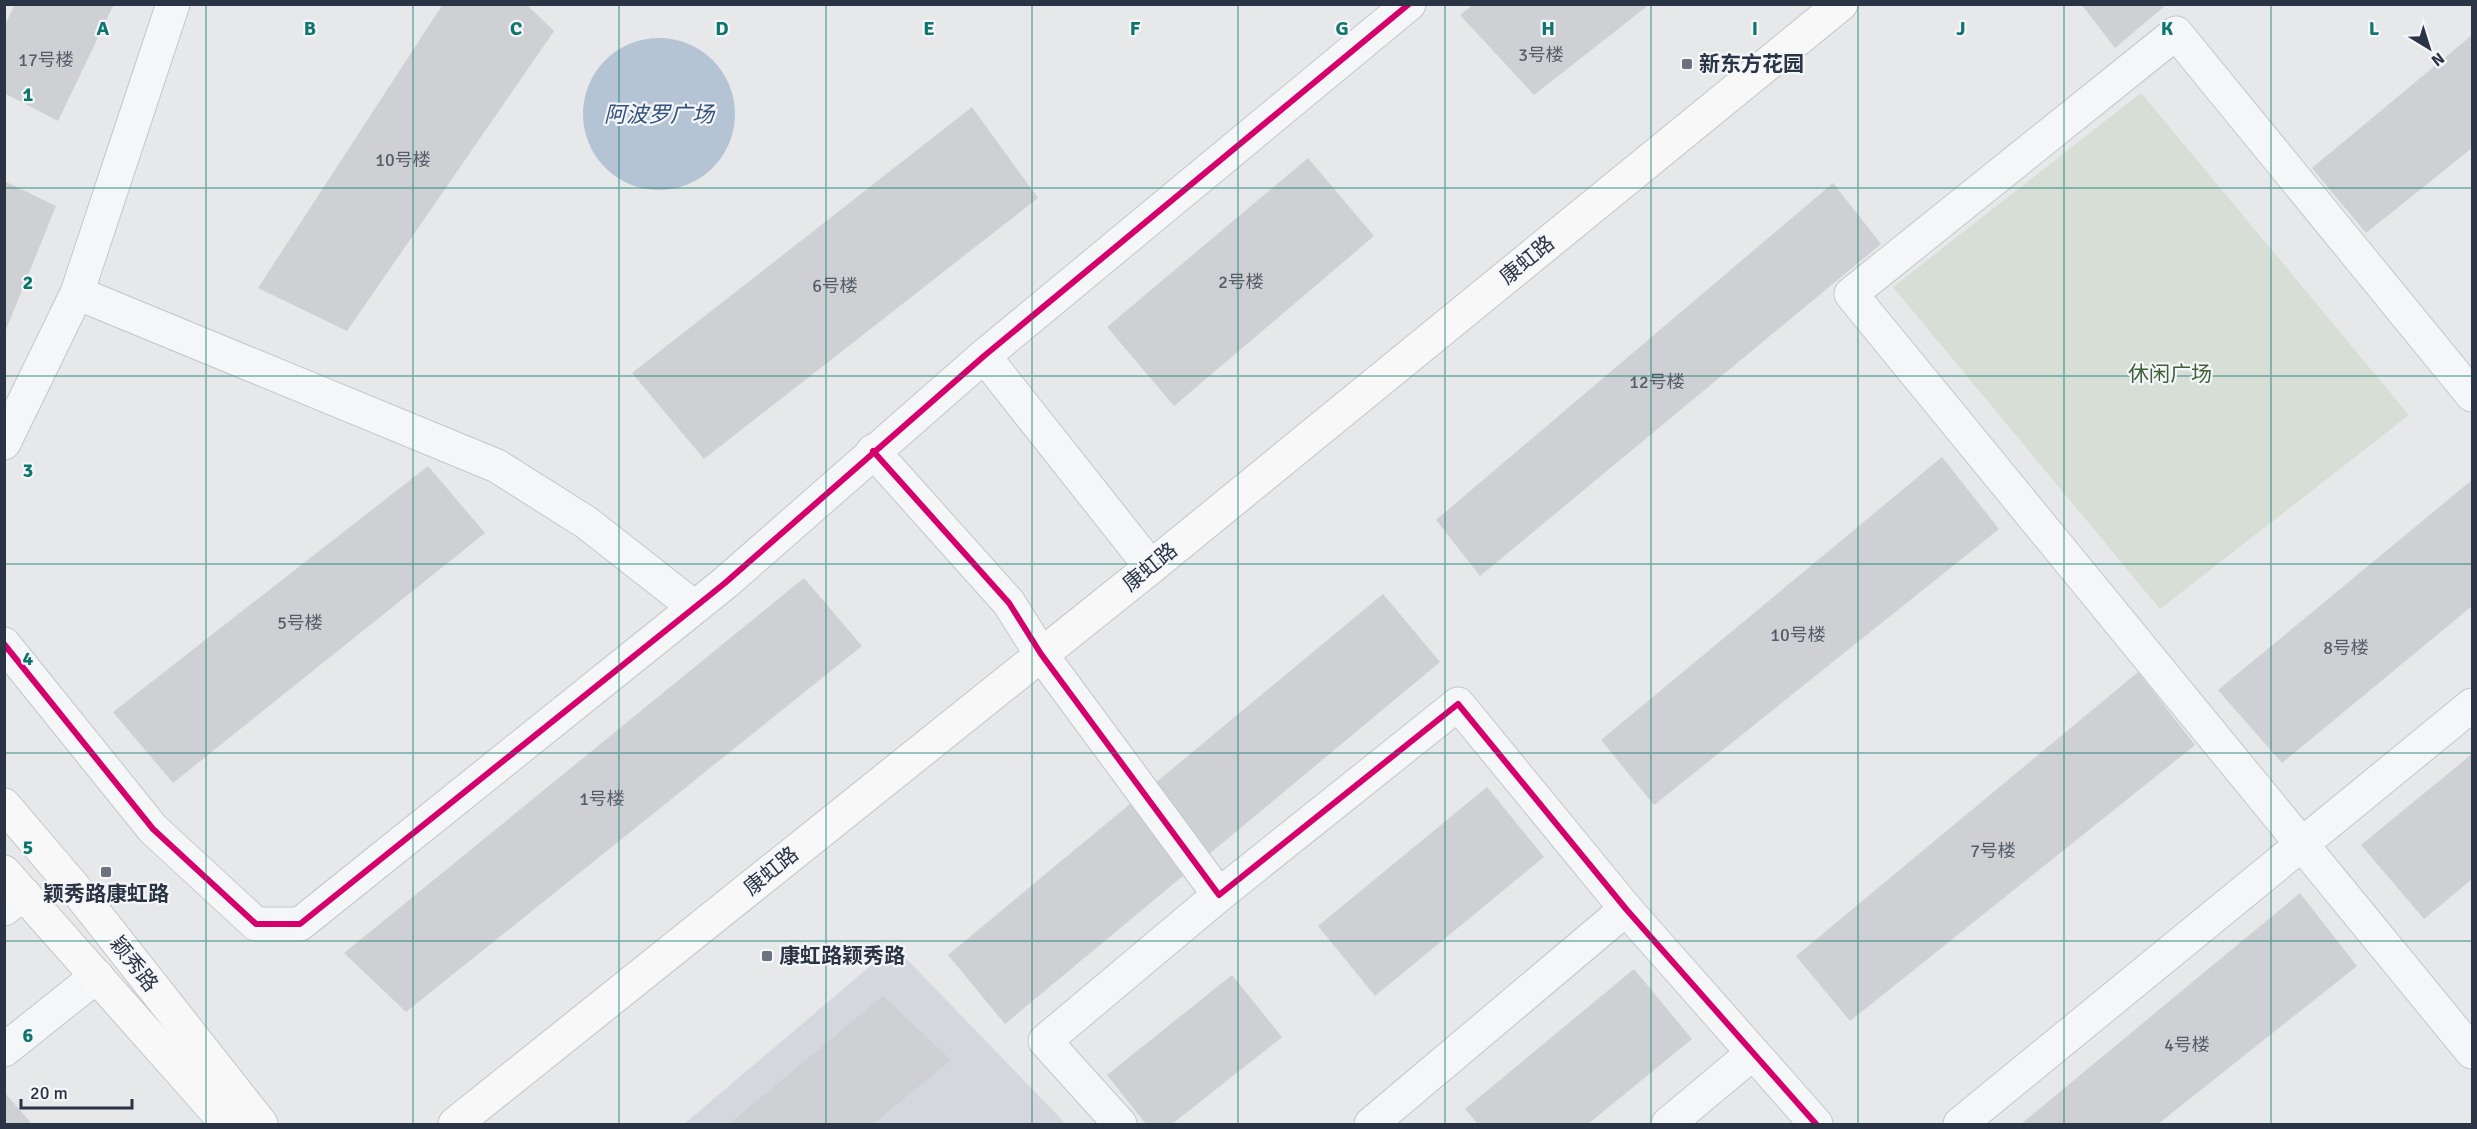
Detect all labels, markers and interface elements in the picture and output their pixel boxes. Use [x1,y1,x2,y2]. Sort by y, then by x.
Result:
text: A [97,16,110,41]
text: B [304,16,316,41]
text: C [510,16,522,41]
text: D [715,16,729,41]
text: E [923,16,935,41]
text: F [1130,16,1141,41]
text: G [1335,16,1349,41]
text: H [1541,16,1555,41]
text: I [1752,16,1758,41]
text: J [1956,16,1966,41]
text: K [2161,16,2174,41]
text: L [2369,16,2380,41]
north arrow [2399,18,2459,78]
house number: 3号楼 [1518,44,1564,66]
text: N [2427,48,2448,70]
house number: 17号楼 [18,49,74,71]
place label: 新东方花园 [1699,51,1804,77]
marker: 新东方花园 [1680,57,1694,71]
text: 1 [23,82,34,107]
water label: 阿波罗广场 [604,101,716,128]
house number: 10号楼 [375,149,431,171]
street label: 康虹路 [1494,230,1560,290]
text: 2 [23,270,33,295]
house number: 2号楼 [1218,271,1264,293]
house number: 6号楼 [812,275,858,297]
park label: 休闲广场 [2128,361,2212,387]
house number: 12号楼 [1629,371,1685,393]
text: 3 [23,458,33,483]
street label: 康虹路 [1117,537,1183,597]
house number: 5号楼 [277,612,323,634]
house number: 10号楼 [1770,624,1826,646]
house number: 8号楼 [2323,637,2369,659]
text: 4 [23,646,34,671]
house number: 1号楼 [579,788,625,810]
text: 5 [23,835,33,860]
house number: 7号楼 [1970,840,2016,862]
street label: 康虹路 [738,841,804,901]
marker: 颖秀路康虹路 [99,865,113,879]
place label: 颖秀路康虹路 [43,881,169,907]
street label: 颖秀路 [104,931,164,997]
place label: 康虹路颖秀路 [779,943,905,969]
marker: 康虹路颖秀路 [760,949,774,963]
text: 6 [23,1023,34,1048]
house number: 4号楼 [2164,1034,2210,1056]
scale bar [21,1072,132,1110]
text: 20 m [30,1082,68,1104]

